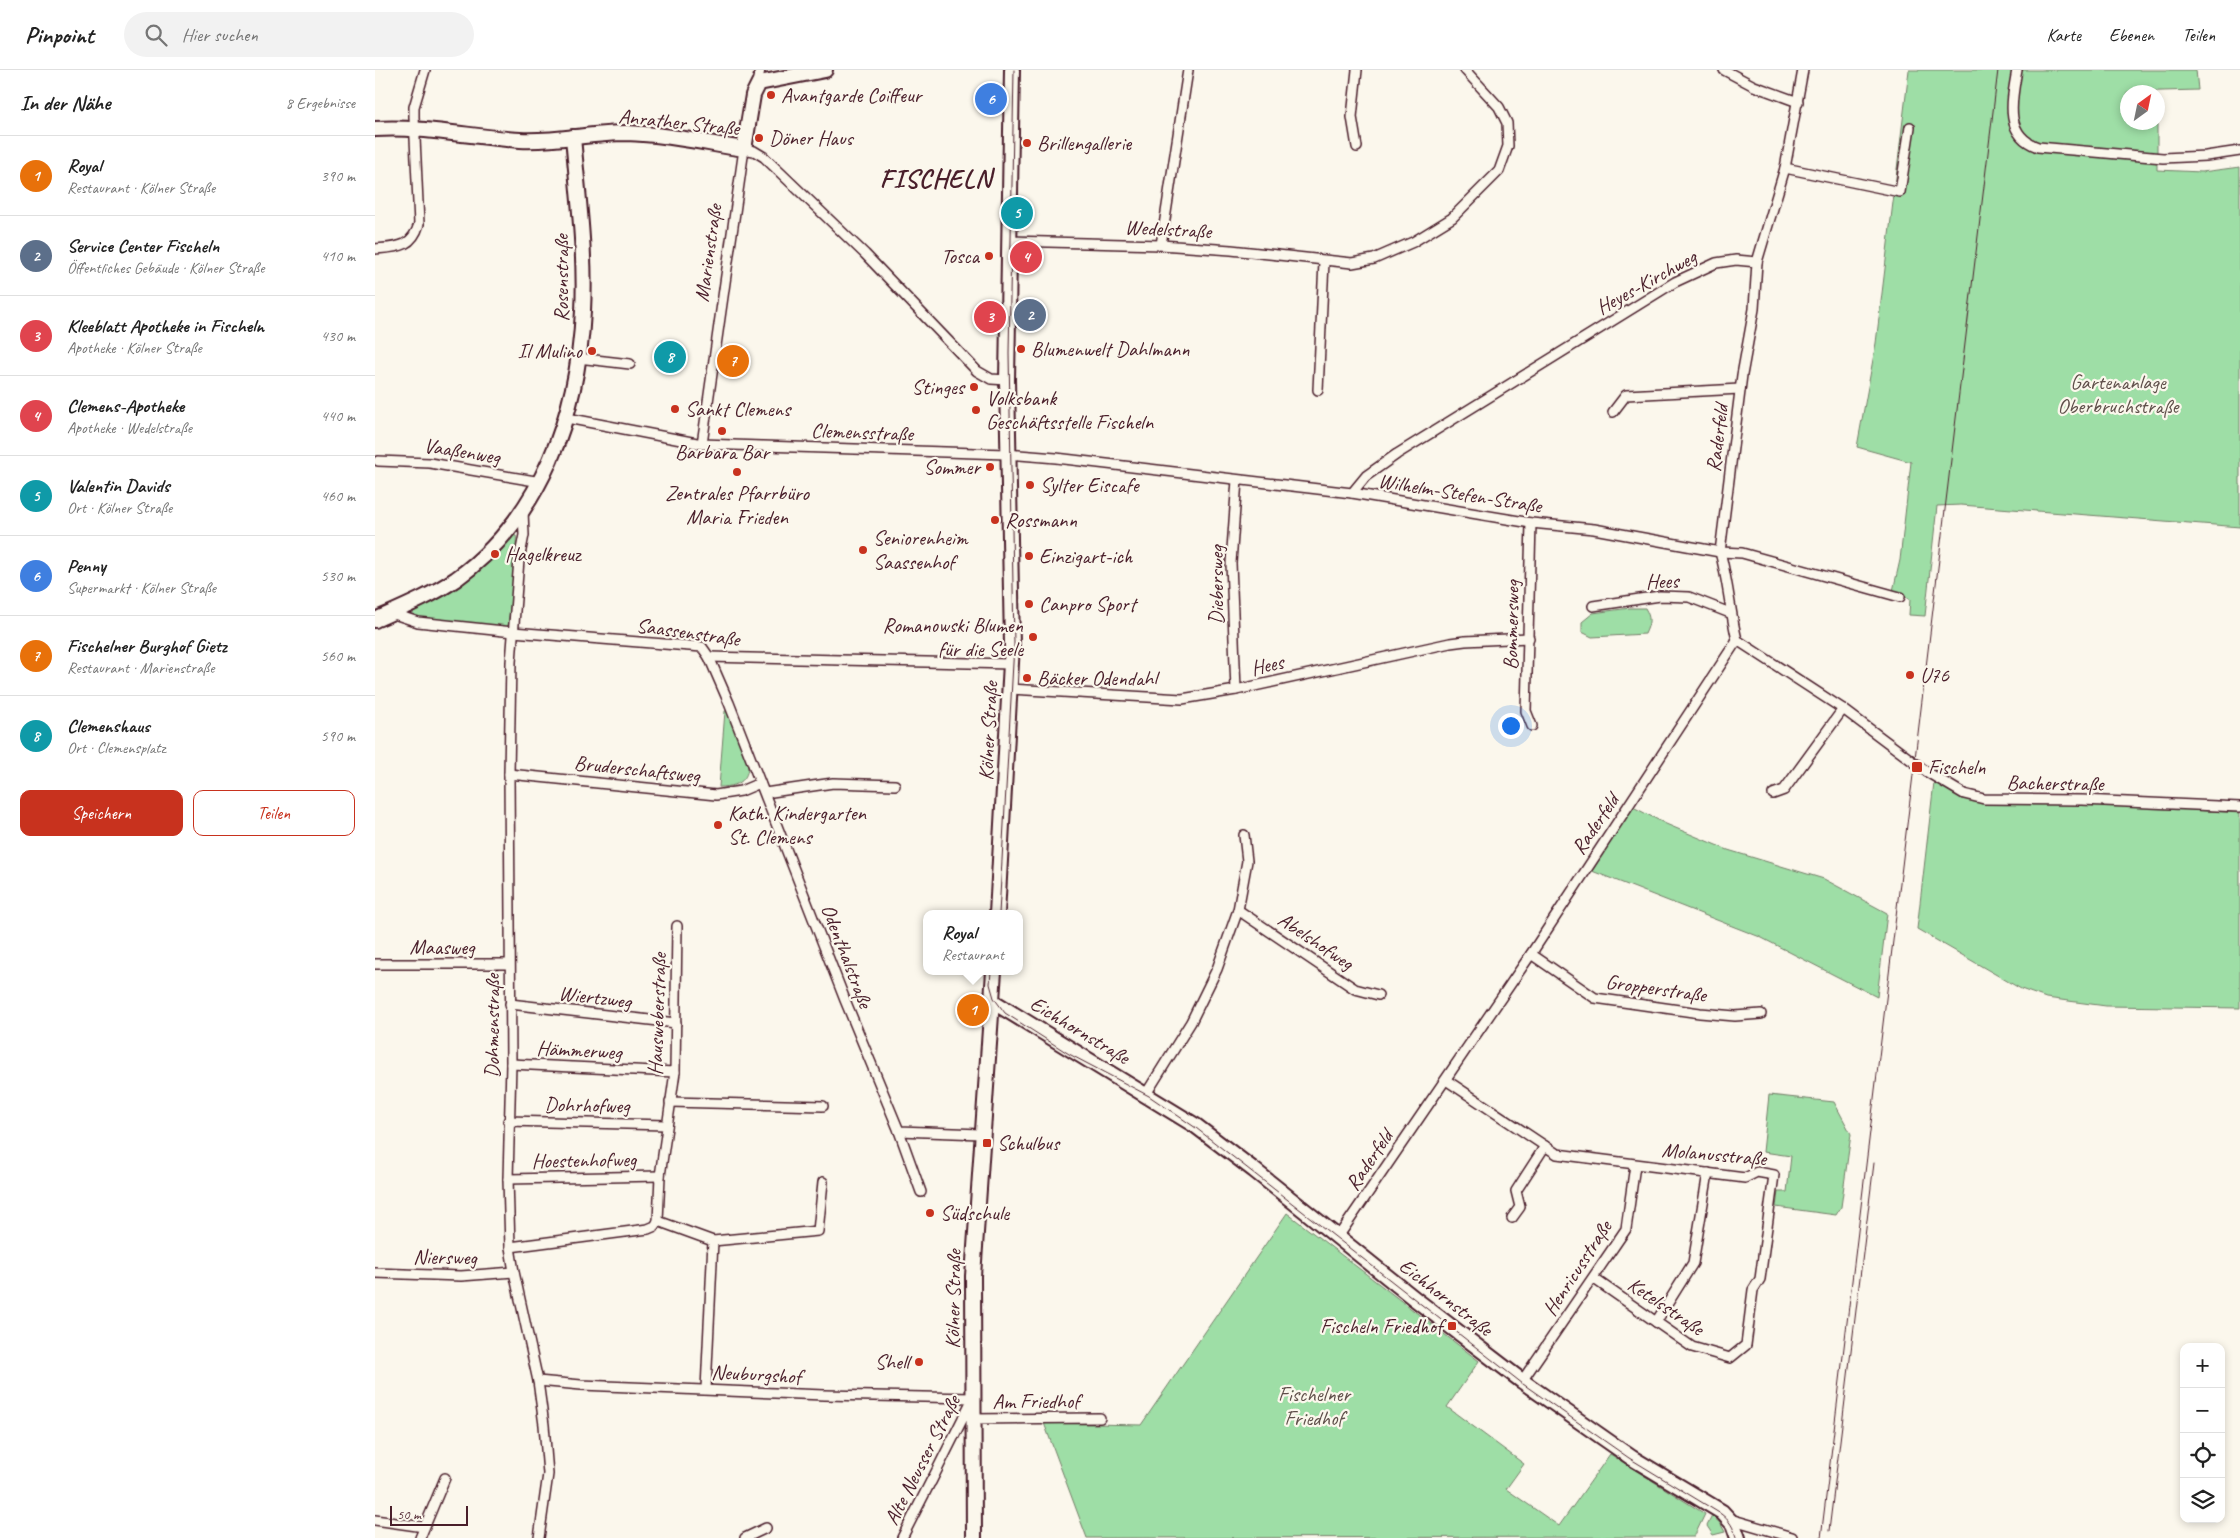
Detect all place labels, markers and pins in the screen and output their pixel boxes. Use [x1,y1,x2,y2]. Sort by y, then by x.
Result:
pin: 6 [975,80,1007,118]
place label: Avantgarde Coiffeur [781,82,924,108]
marker: Avantgarde Coiffeur [765,89,777,101]
place label: Döner Haus [769,125,854,151]
place label: Brillengallerie [1037,130,1132,156]
marker: Döner Haus [753,132,765,144]
marker: Brillengallerie [1021,137,1033,149]
pin: 5 [1001,194,1033,232]
pin: 4 [1010,238,1042,276]
place label: Tosca [941,243,981,269]
marker: Tosca [983,250,995,262]
pin: 2 [1014,296,1046,334]
pin: 3 [974,298,1006,336]
place label: Blumenwelt Dahlmann [1031,336,1190,362]
place label: Il Mulino [518,338,584,364]
pin: 8 [654,338,686,376]
pin: 7 [717,342,749,380]
marker: Blumenwelt Dahlmann [1015,343,1027,355]
marker: Il Mulino [586,345,598,357]
place label: Stinges [912,374,966,400]
marker: Stinges [968,381,980,393]
place label: Volksbank Geschäftsstelle Fischeln [986,385,1154,435]
place label: Sankt Clemens [685,396,792,422]
marker: Sankt Clemens [669,403,681,415]
marker: Volksbank Geschäftsstelle Fischeln [970,404,982,416]
marker: Barbara Bar [716,425,728,437]
place label: Barbara Bar [675,439,771,465]
place label: Sommer [924,454,981,480]
marker: Sommer [984,461,996,473]
marker: Zentrales Pfarrbüro Maria Frieden [731,466,743,478]
place label: Sylter Eiscafe [1040,472,1141,498]
marker: Sylter Eiscafe [1024,479,1036,491]
place label: Zentrales Pfarrbüro Maria Frieden [665,480,811,530]
place label: Rossmann [1005,507,1077,533]
marker: Rossmann [989,514,1001,526]
place label: Seniorenheim Saassenhof [873,525,969,575]
place label: Hagelkreuz [505,541,583,567]
place label: Einzigart-ich [1039,543,1134,569]
marker: Seniorenheim Saassenhof [857,544,869,556]
marker: Hagelkreuz [489,548,501,560]
marker: Einzigart-ich [1023,550,1035,562]
place label: Canpro Sport [1039,591,1139,617]
marker: Canpro Sport [1023,598,1035,610]
place label: Romanowski Blumen für die Seele [883,612,1024,662]
marker: Romanowski Blumen für die Seele [1027,631,1039,643]
place label: U76 [1920,662,1950,688]
place label: Bäcker Odendahl [1037,665,1160,691]
marker: U76 [1904,669,1916,681]
marker: Bäcker Odendahl [1021,672,1033,684]
place label: Fischeln [1928,754,1986,780]
marker: Fischeln [1910,760,1924,774]
place label: Kath. Kindergarten St. Clemens [728,800,867,850]
marker: Kath. Kindergarten St. Clemens [712,819,724,831]
pin: 1 [957,991,989,1029]
place label: Schulbus [997,1130,1061,1156]
marker: Schulbus [981,1137,993,1149]
place label: Südschule [940,1200,1010,1226]
marker: Südschule [924,1207,936,1219]
place label: Fischeln Friedhof [1320,1313,1447,1339]
marker: Fischeln Friedhof [1446,1320,1458,1332]
place label: Shell [875,1349,912,1375]
marker: Shell [913,1356,925,1368]

